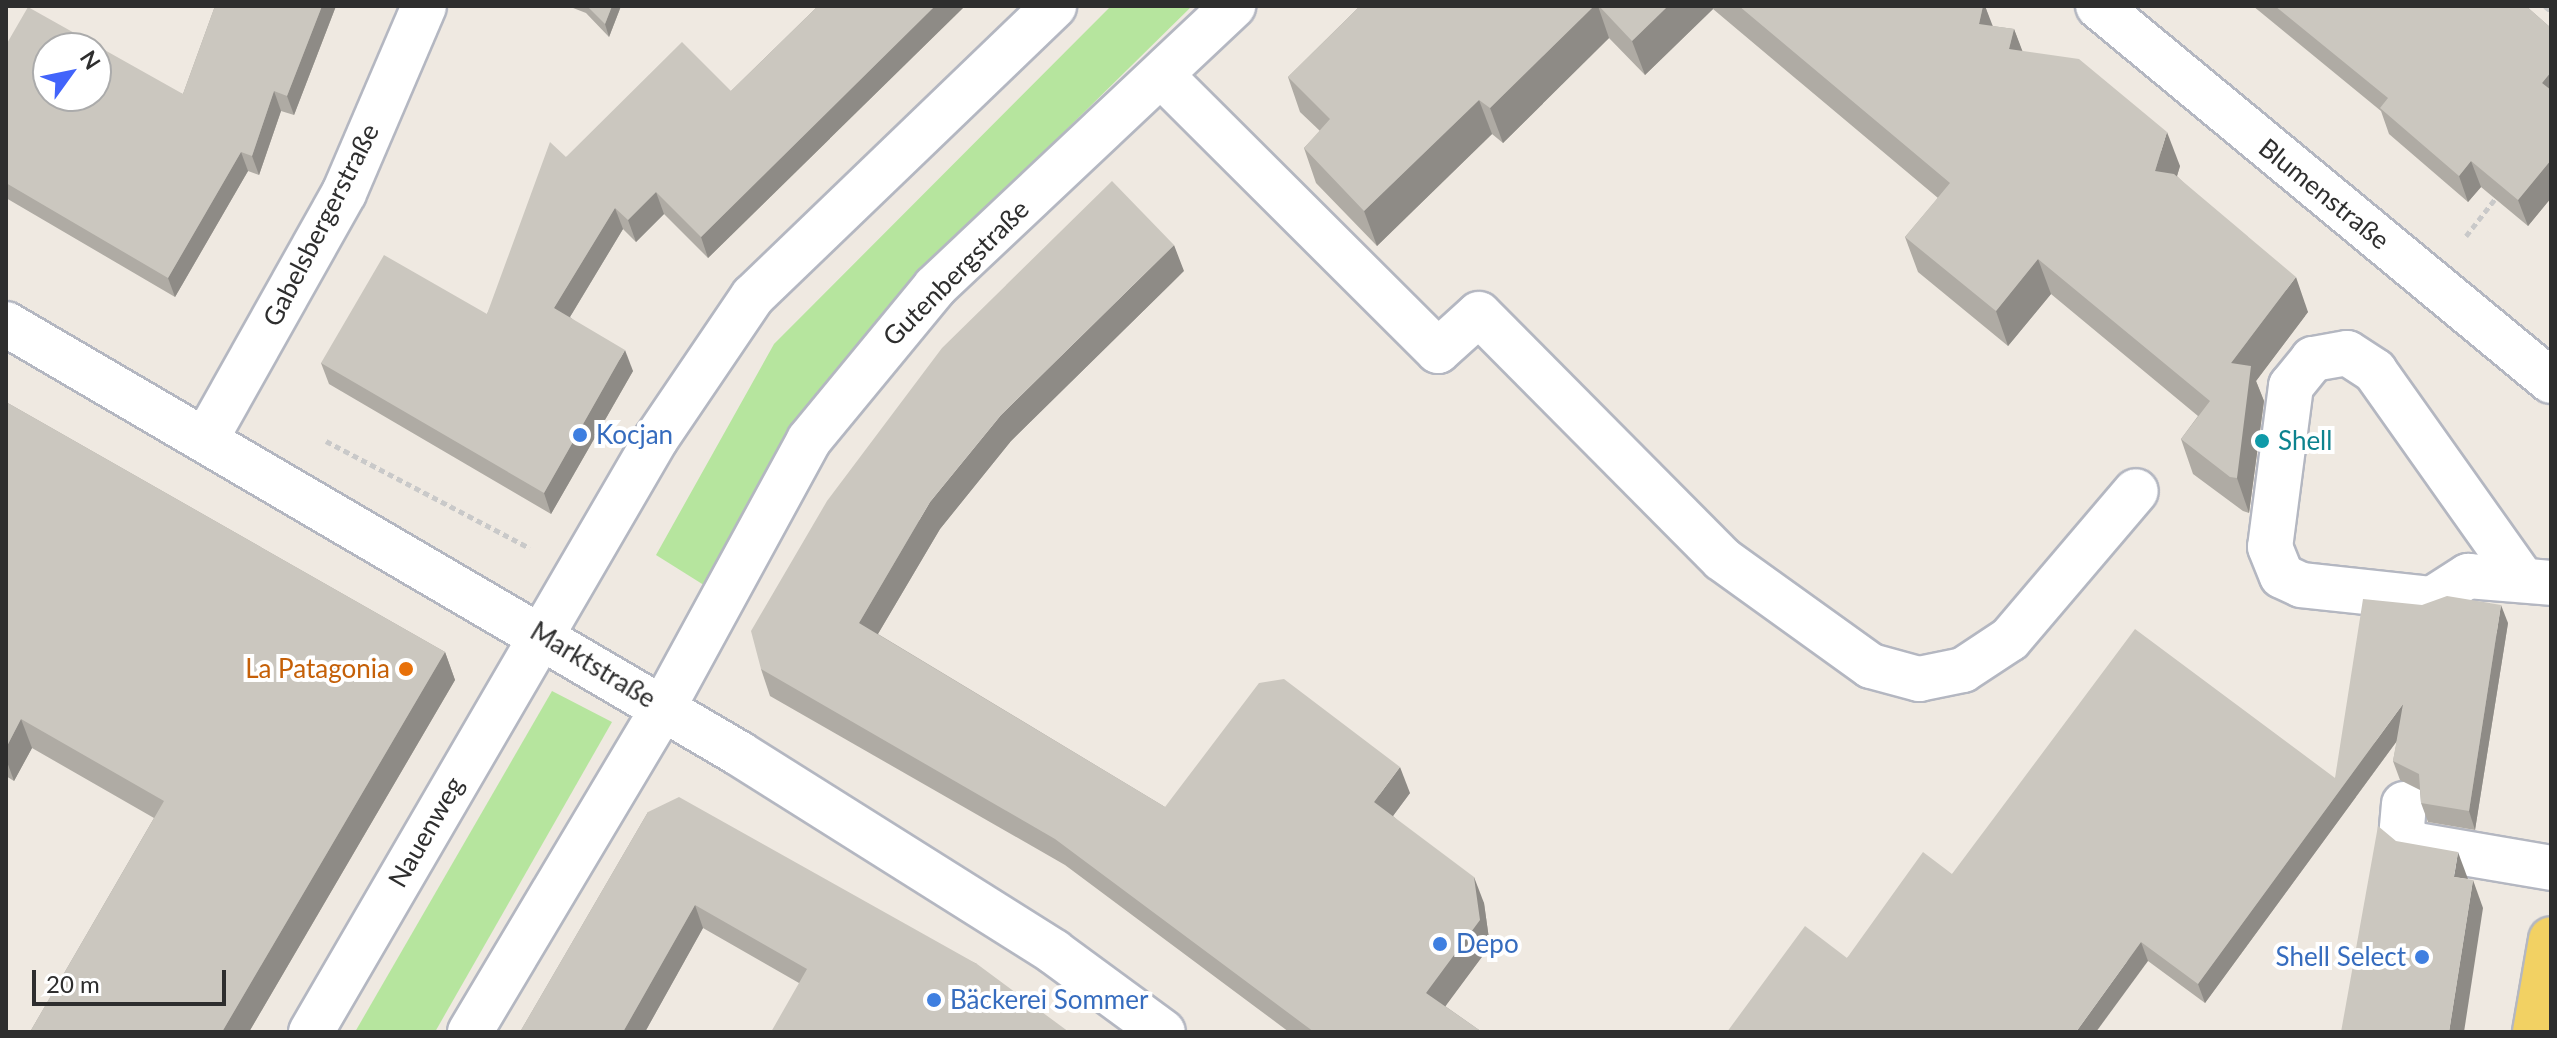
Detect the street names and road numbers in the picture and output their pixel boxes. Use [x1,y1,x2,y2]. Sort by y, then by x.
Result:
street label: Gabelsbergerstraße [256,119,386,331]
street label: Blumenstraße [2253,132,2395,256]
street label: Gutenbergstraße [877,194,1035,352]
street label: Marktstraße [525,616,661,714]
street label: Nauenweg [382,771,470,893]

